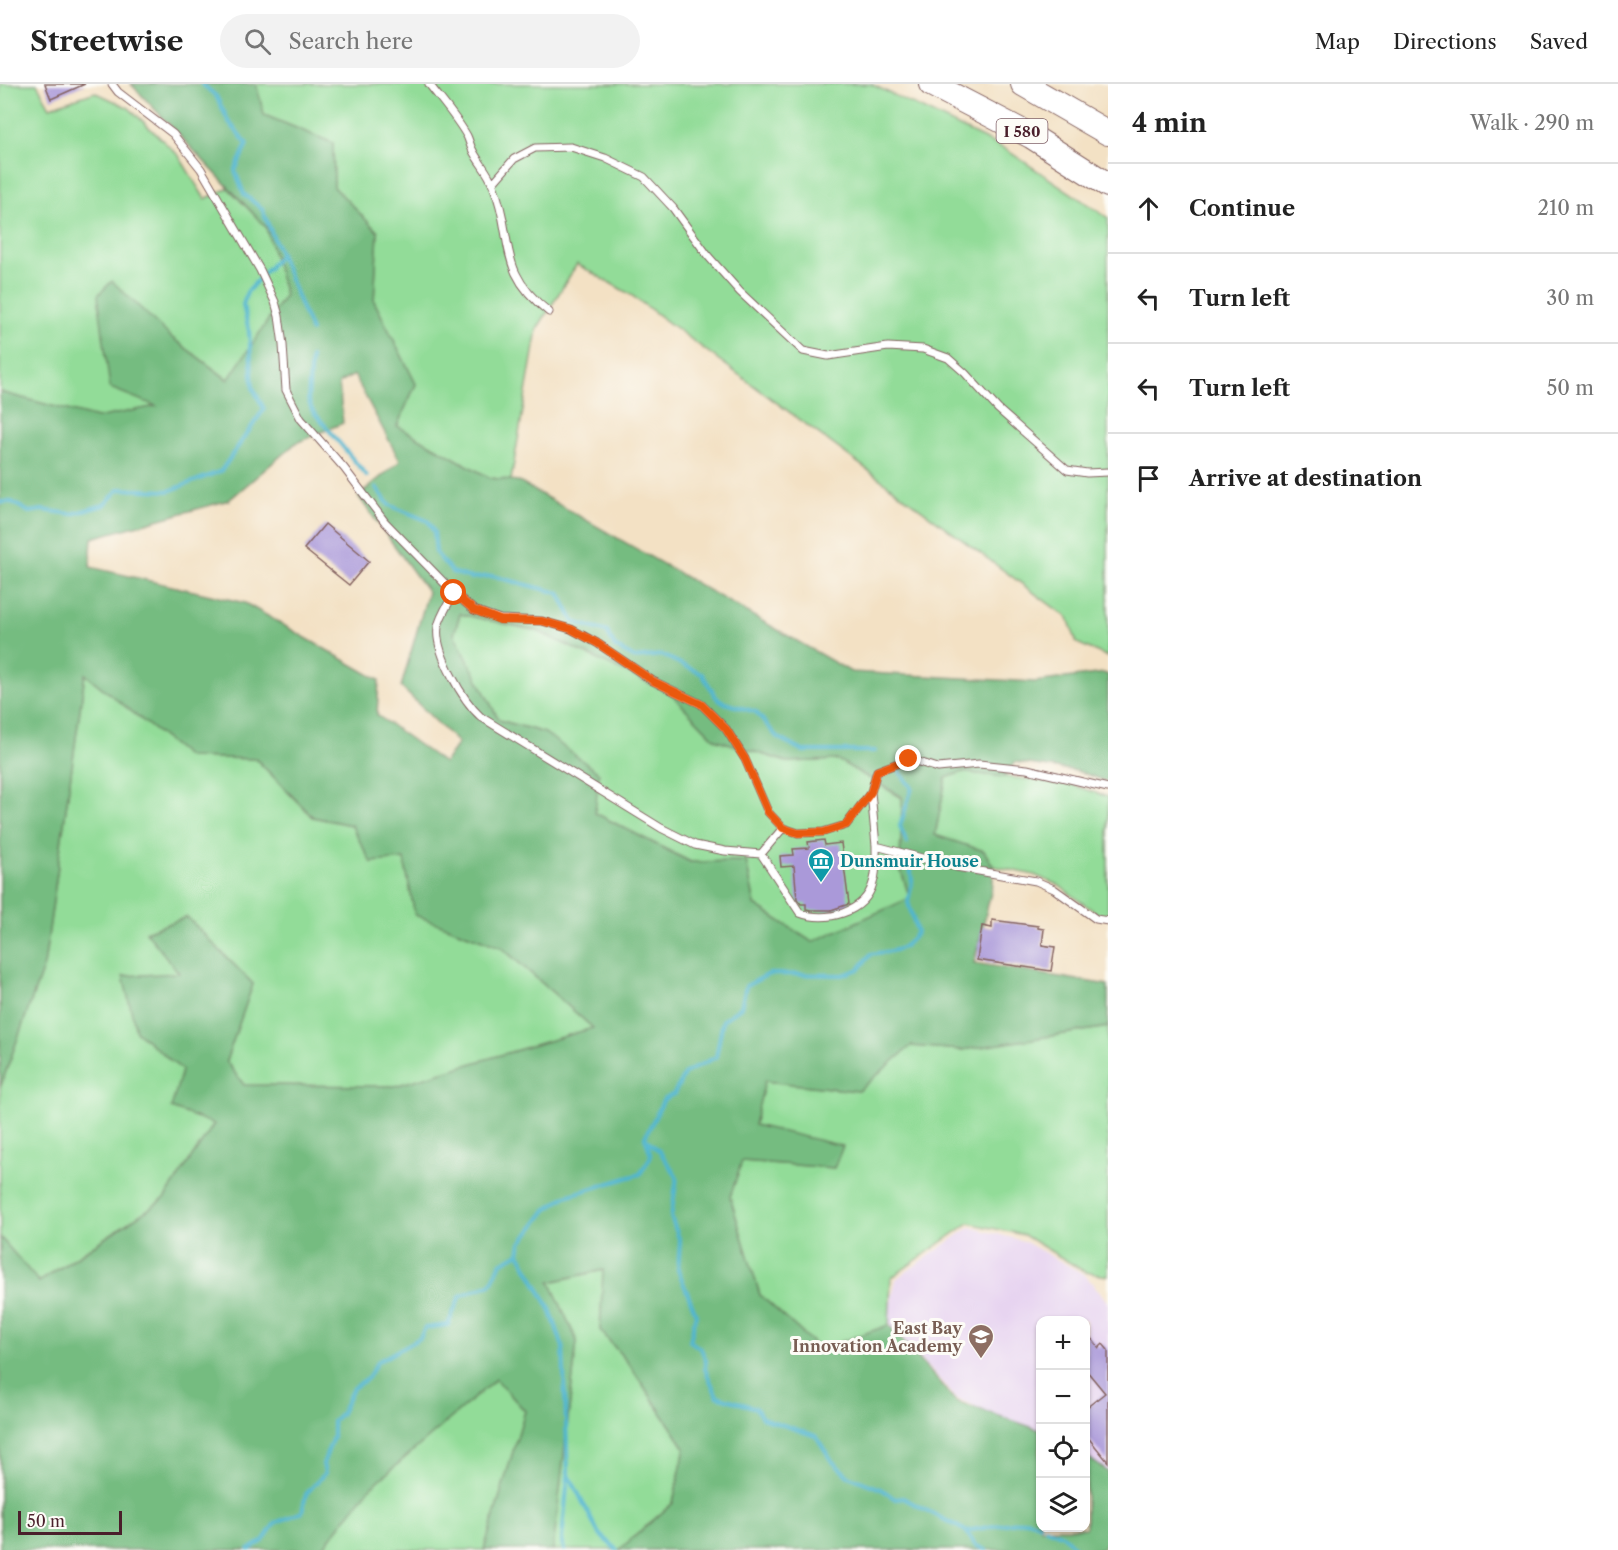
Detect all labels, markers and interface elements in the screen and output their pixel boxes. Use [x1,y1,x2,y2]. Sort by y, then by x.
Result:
search box [220,14,640,68]
text: Streetwise [30,24,184,58]
icon: search [241,25,274,58]
text: Search here [289,28,413,55]
text: Map [1315,29,1360,54]
text: Directions [1393,29,1497,54]
text: Saved [1530,29,1588,54]
text: 4 min [1132,107,1207,139]
text: Walk · 290 m [1470,111,1594,135]
road number: I 580 [996,119,1048,143]
icon: ahead [1132,192,1165,225]
text: Continue [1189,195,1295,222]
text: 210 m [1537,196,1594,220]
icon: left [1132,282,1165,315]
text: Turn left [1189,285,1290,312]
text: 30 m [1546,286,1594,310]
icon: left [1132,372,1165,405]
text: Turn left [1189,375,1290,402]
text: 50 m [1547,376,1594,400]
icon: arrive [1132,462,1165,495]
text: Arrive at destination [1189,465,1422,492]
route start [440,579,466,605]
route end [895,745,921,771]
museum icon: Dunsmuir House [806,846,836,884]
place label: Dunsmuir House [840,851,979,871]
map controls [1036,1316,1090,1532]
button: + [1036,1316,1090,1370]
place label: East Bay Innovation Academy [792,1318,963,1356]
school or university icon: East Bay Innovation Academy [966,1322,996,1360]
button: − [1036,1370,1090,1424]
button: locate [1036,1424,1090,1478]
button: layers [1036,1478,1090,1532]
scale bar [18,1508,122,1536]
text: 50 m [27,1511,65,1531]

